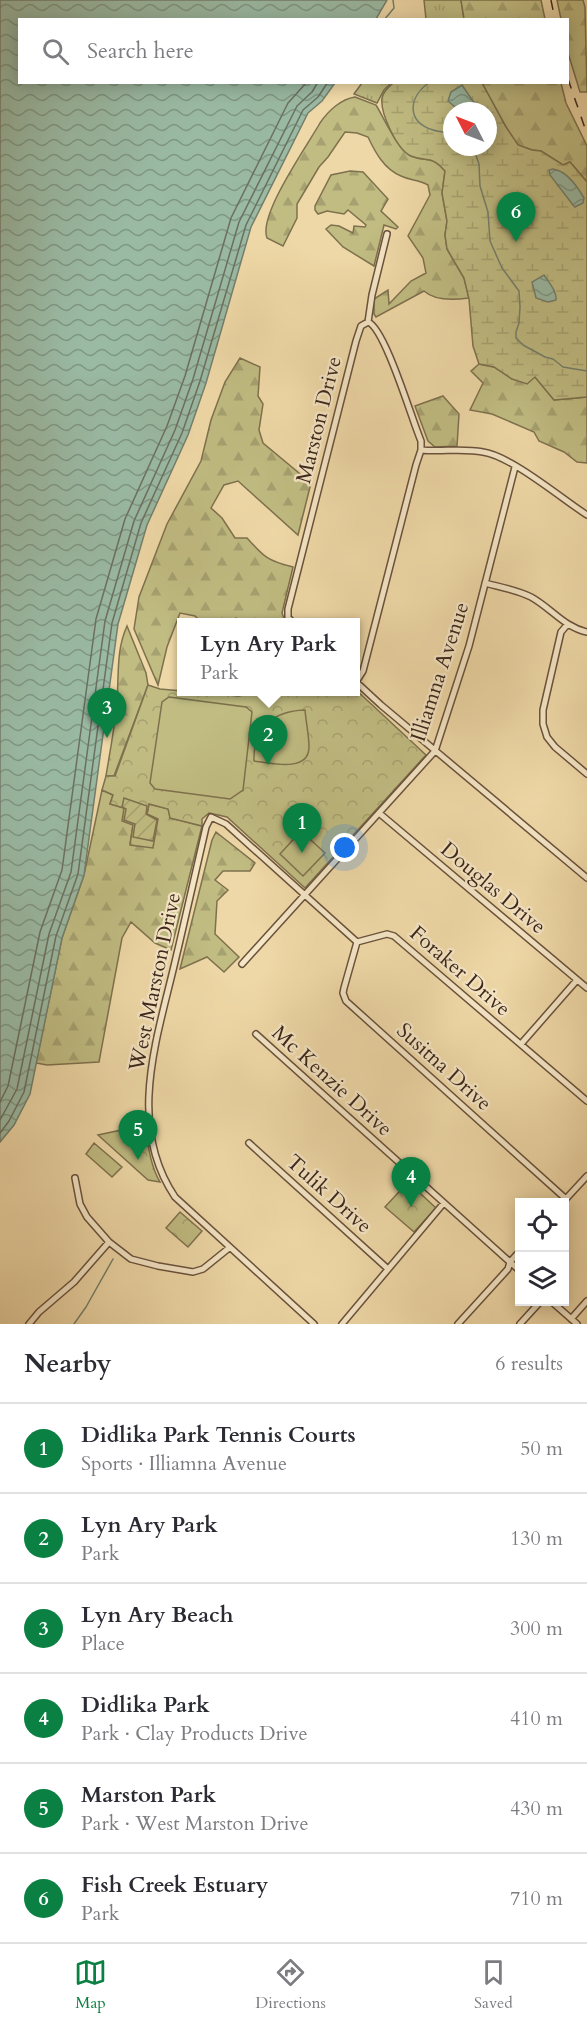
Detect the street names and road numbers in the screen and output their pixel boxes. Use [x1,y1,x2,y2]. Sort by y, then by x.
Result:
street label: Marston Drive [289,353,349,487]
street label: Illiamna Avenue [404,598,476,746]
street label: Douglas Drive [434,835,552,941]
street label: West Marston Drive [122,890,188,1075]
street label: Foraker Drive [403,919,517,1023]
street label: Susitna Drive [390,1016,498,1118]
street label: Mc Kenzie Drive [265,1019,399,1143]
street label: Tulik Drive [280,1148,378,1240]

